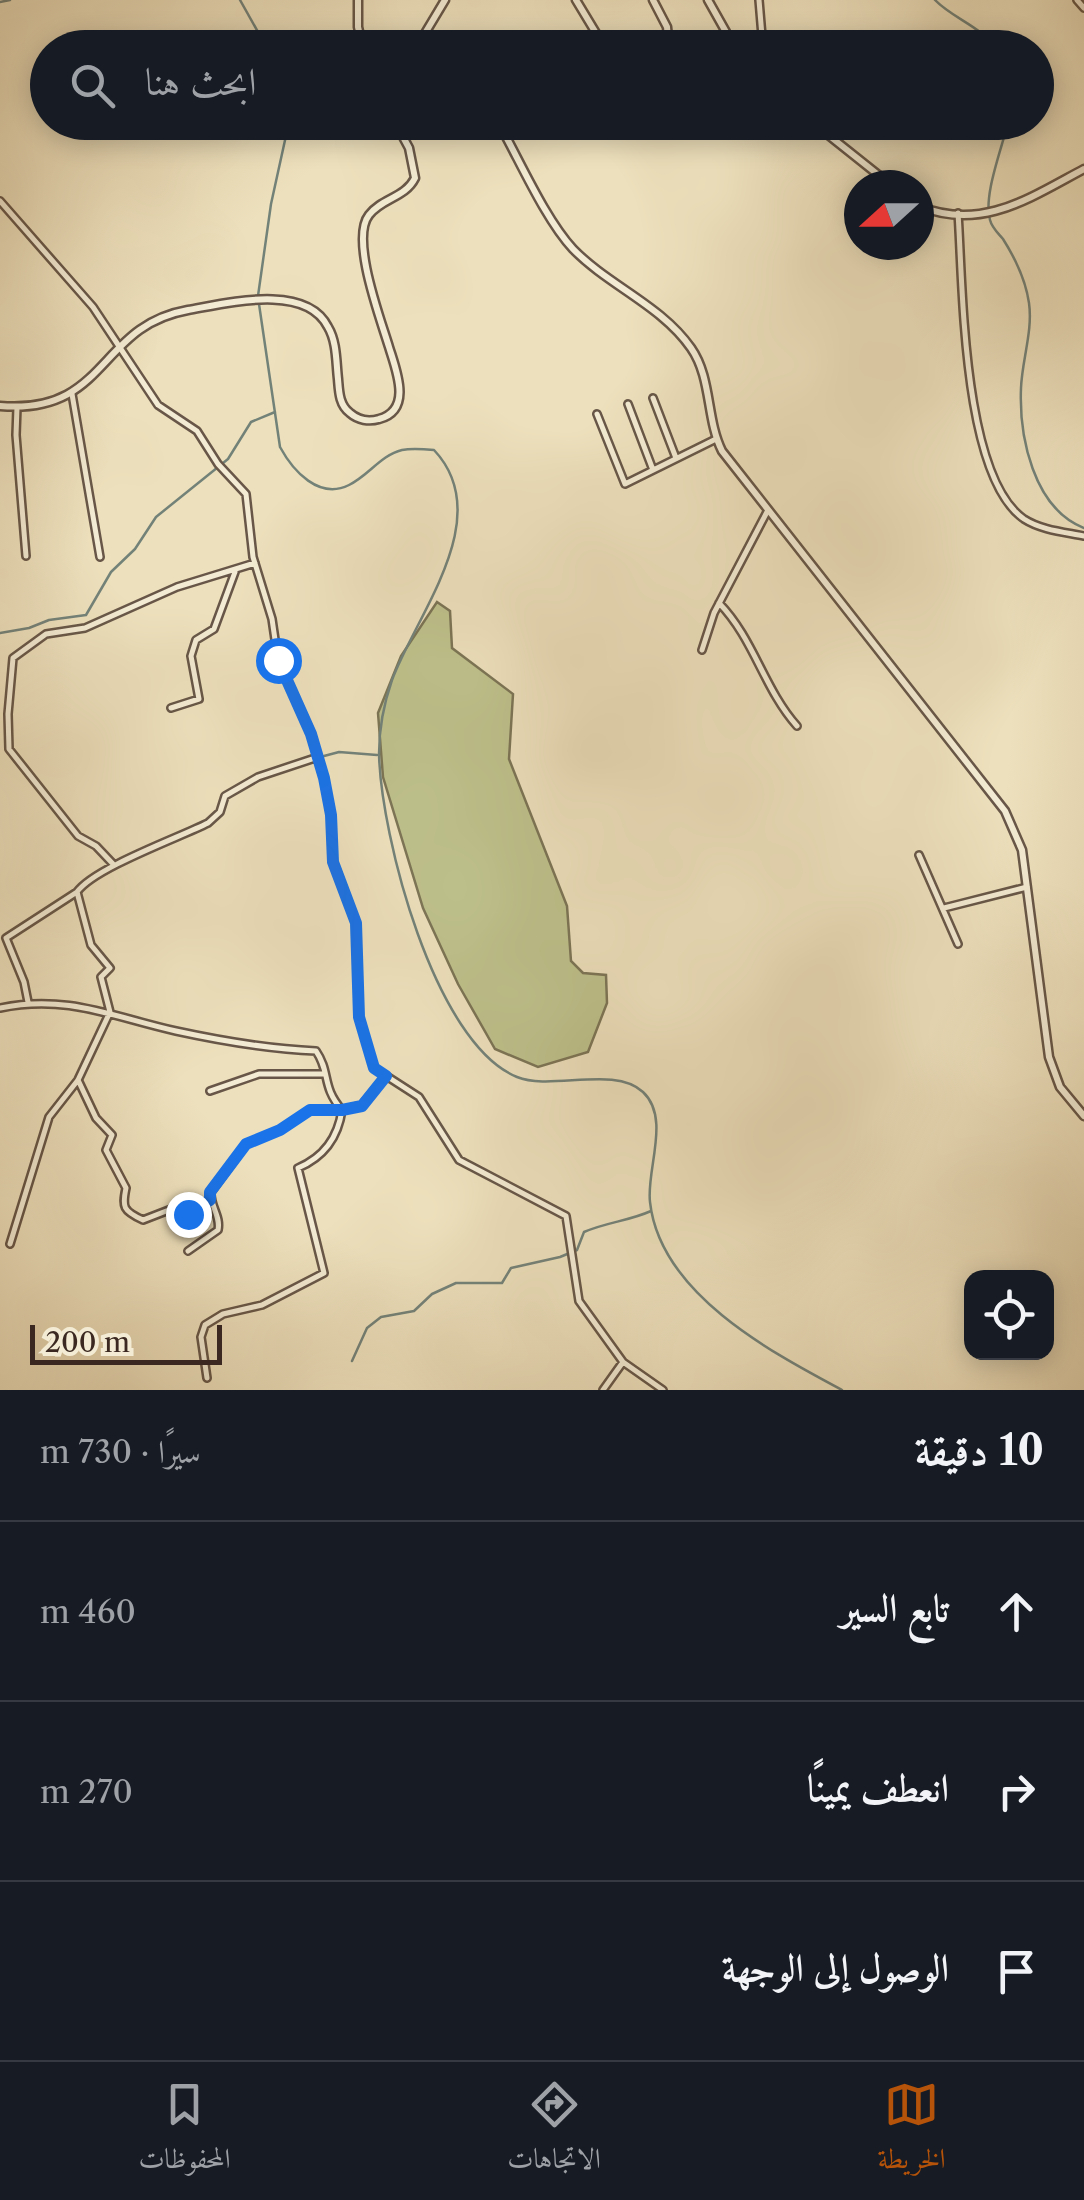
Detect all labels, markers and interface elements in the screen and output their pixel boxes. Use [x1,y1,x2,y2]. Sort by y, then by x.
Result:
search box [30,30,1054,140]
icon: search [65,58,120,113]
text: ابحث هنا [145,58,256,105]
north arrow [844,170,934,260]
route start [256,638,302,684]
route end [166,1192,212,1238]
map controls [964,1270,1054,1360]
button: locate [964,1270,1054,1360]
scale bar [30,1320,222,1364]
text: 200 m [45,1325,130,1359]
text: 10 دقيقة [915,1424,1044,1476]
text: سيرًا · 730 m [40,1432,201,1471]
text: تابع السير [840,1584,949,1631]
icon: ahead [989,1584,1044,1639]
text: 460 m [40,1592,136,1631]
text: انعطف يمينًا [807,1764,949,1811]
icon: right [989,1764,1044,1819]
text: 270 m [40,1772,133,1811]
text: الوصول إلى الوجهة [722,1944,949,1991]
icon: arrive [989,1944,1044,1999]
tab: المحفوظات [138,2077,231,2186]
tab: الاتجاهات [507,2077,601,2186]
tab: الخريطة [878,2077,946,2186]

